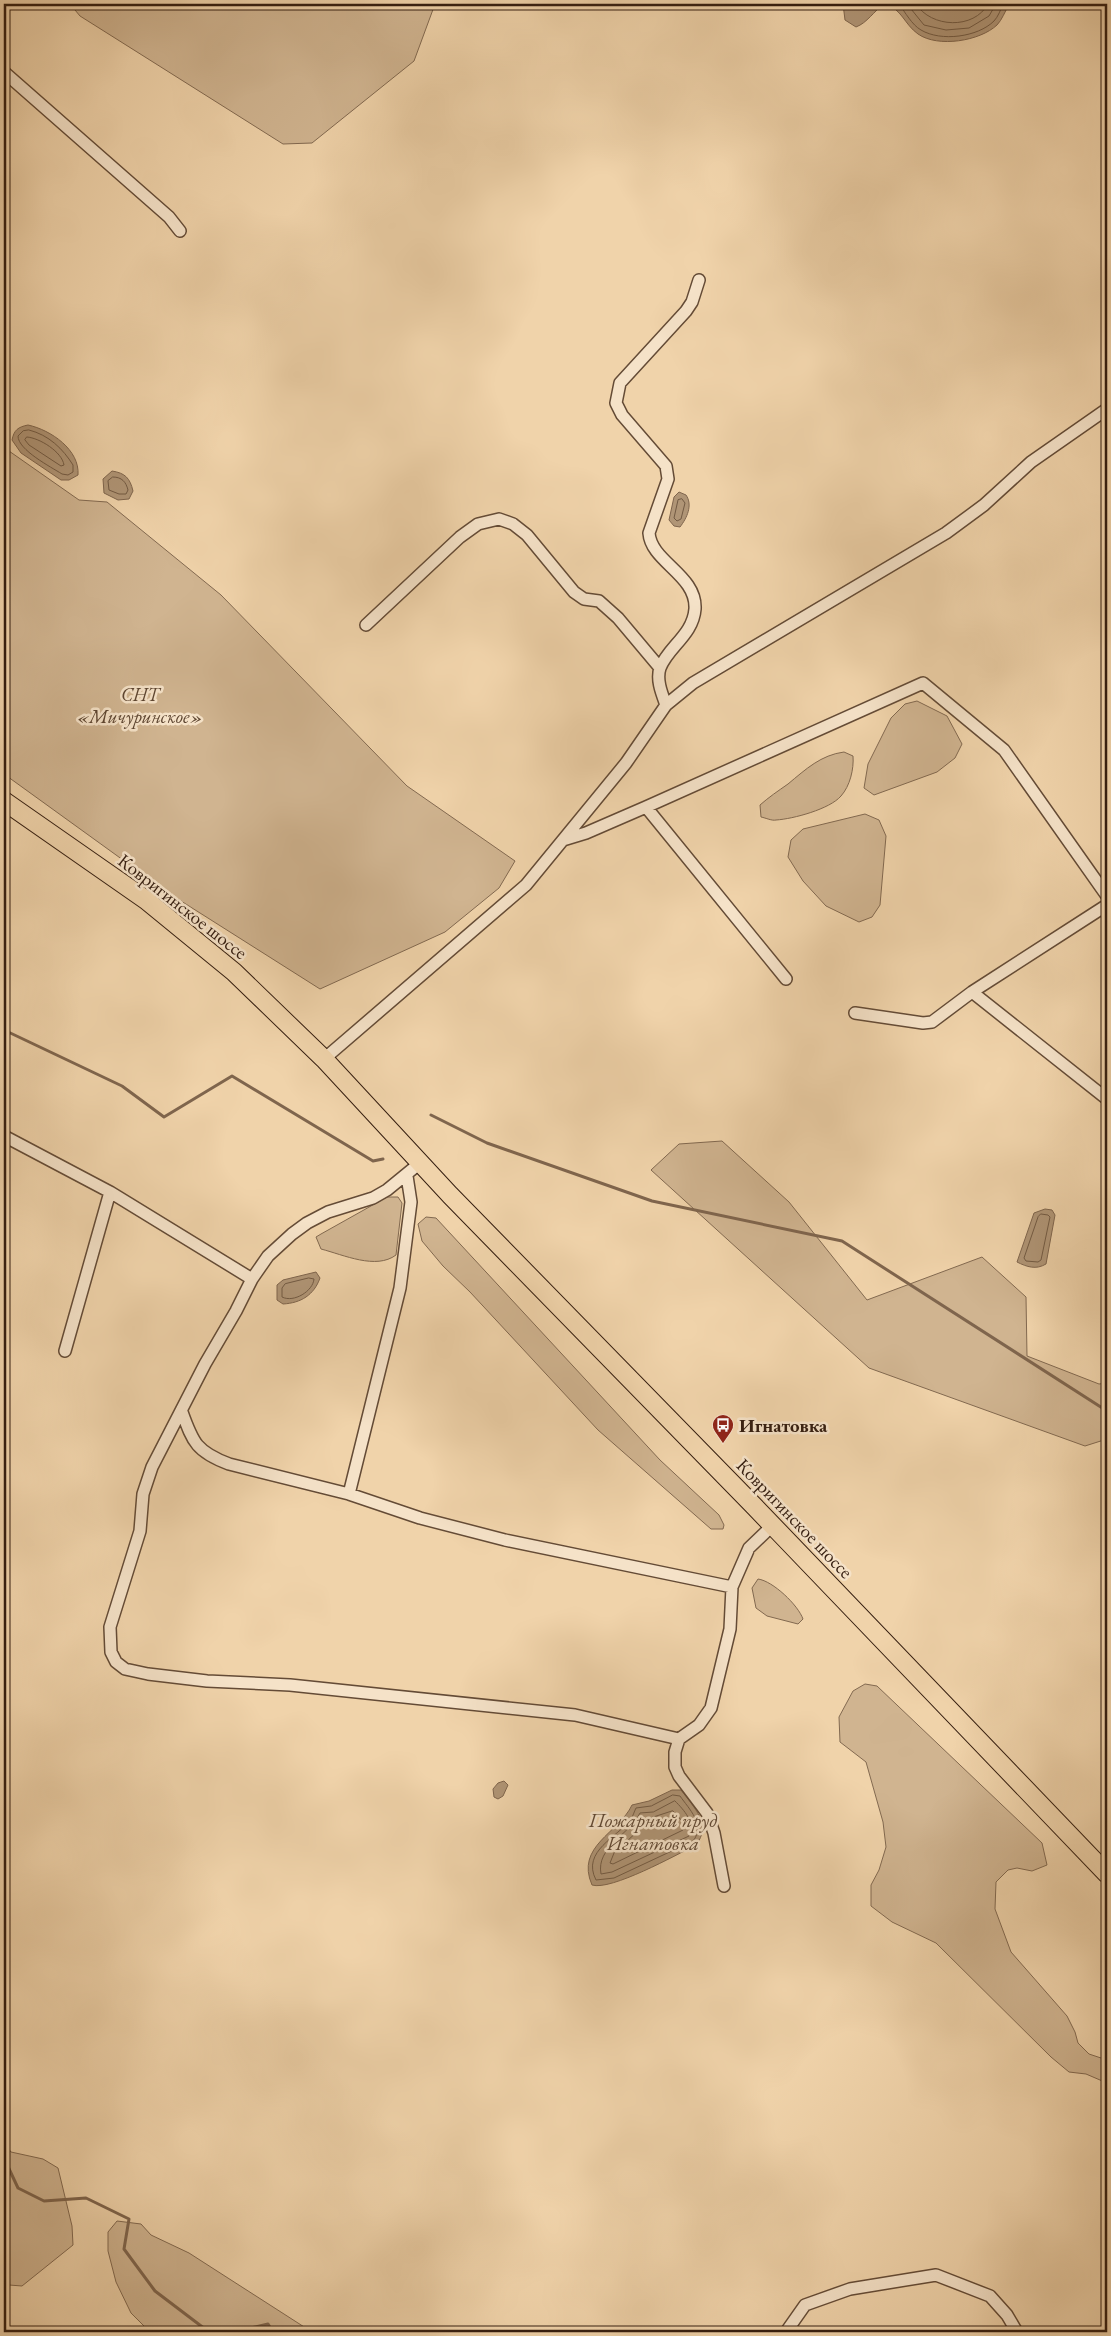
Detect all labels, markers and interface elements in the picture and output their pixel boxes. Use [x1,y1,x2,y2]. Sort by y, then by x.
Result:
park label: СНТ «Мичуринское» [77,682,203,729]
street label: Ковригинское шоссе [113,848,252,965]
bus stop icon: Игнатовка [711,1413,735,1444]
place label: Игнатовка [739,1413,828,1438]
street label: Ковригинское шоссе [731,1453,858,1584]
water label: Пожарный пруд Игнатовка [588,1807,717,1856]

